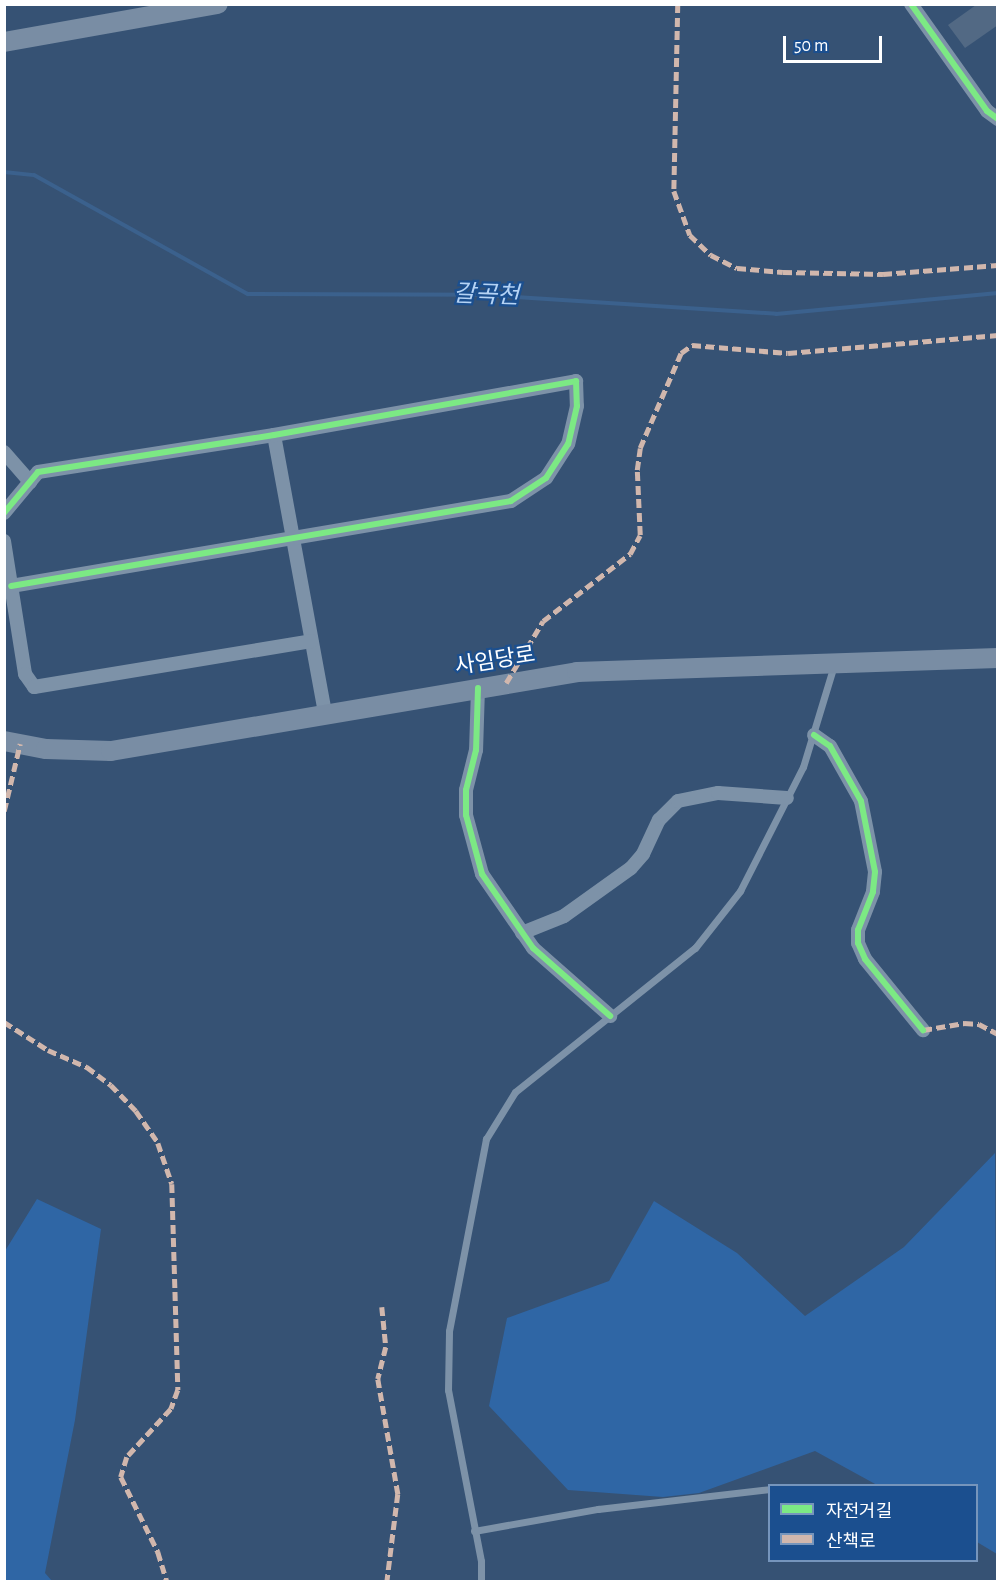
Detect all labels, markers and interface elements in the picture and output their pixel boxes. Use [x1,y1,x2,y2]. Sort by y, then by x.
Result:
scale bar [786,24,885,62]
text: 50 m [794,37,828,55]
water label: 갈곡천 [452,280,520,312]
street label: 사임당로 [453,642,537,680]
legend [768,1484,978,1562]
text: 자전거길 [826,1503,892,1521]
text: 산책로 [826,1533,876,1551]

